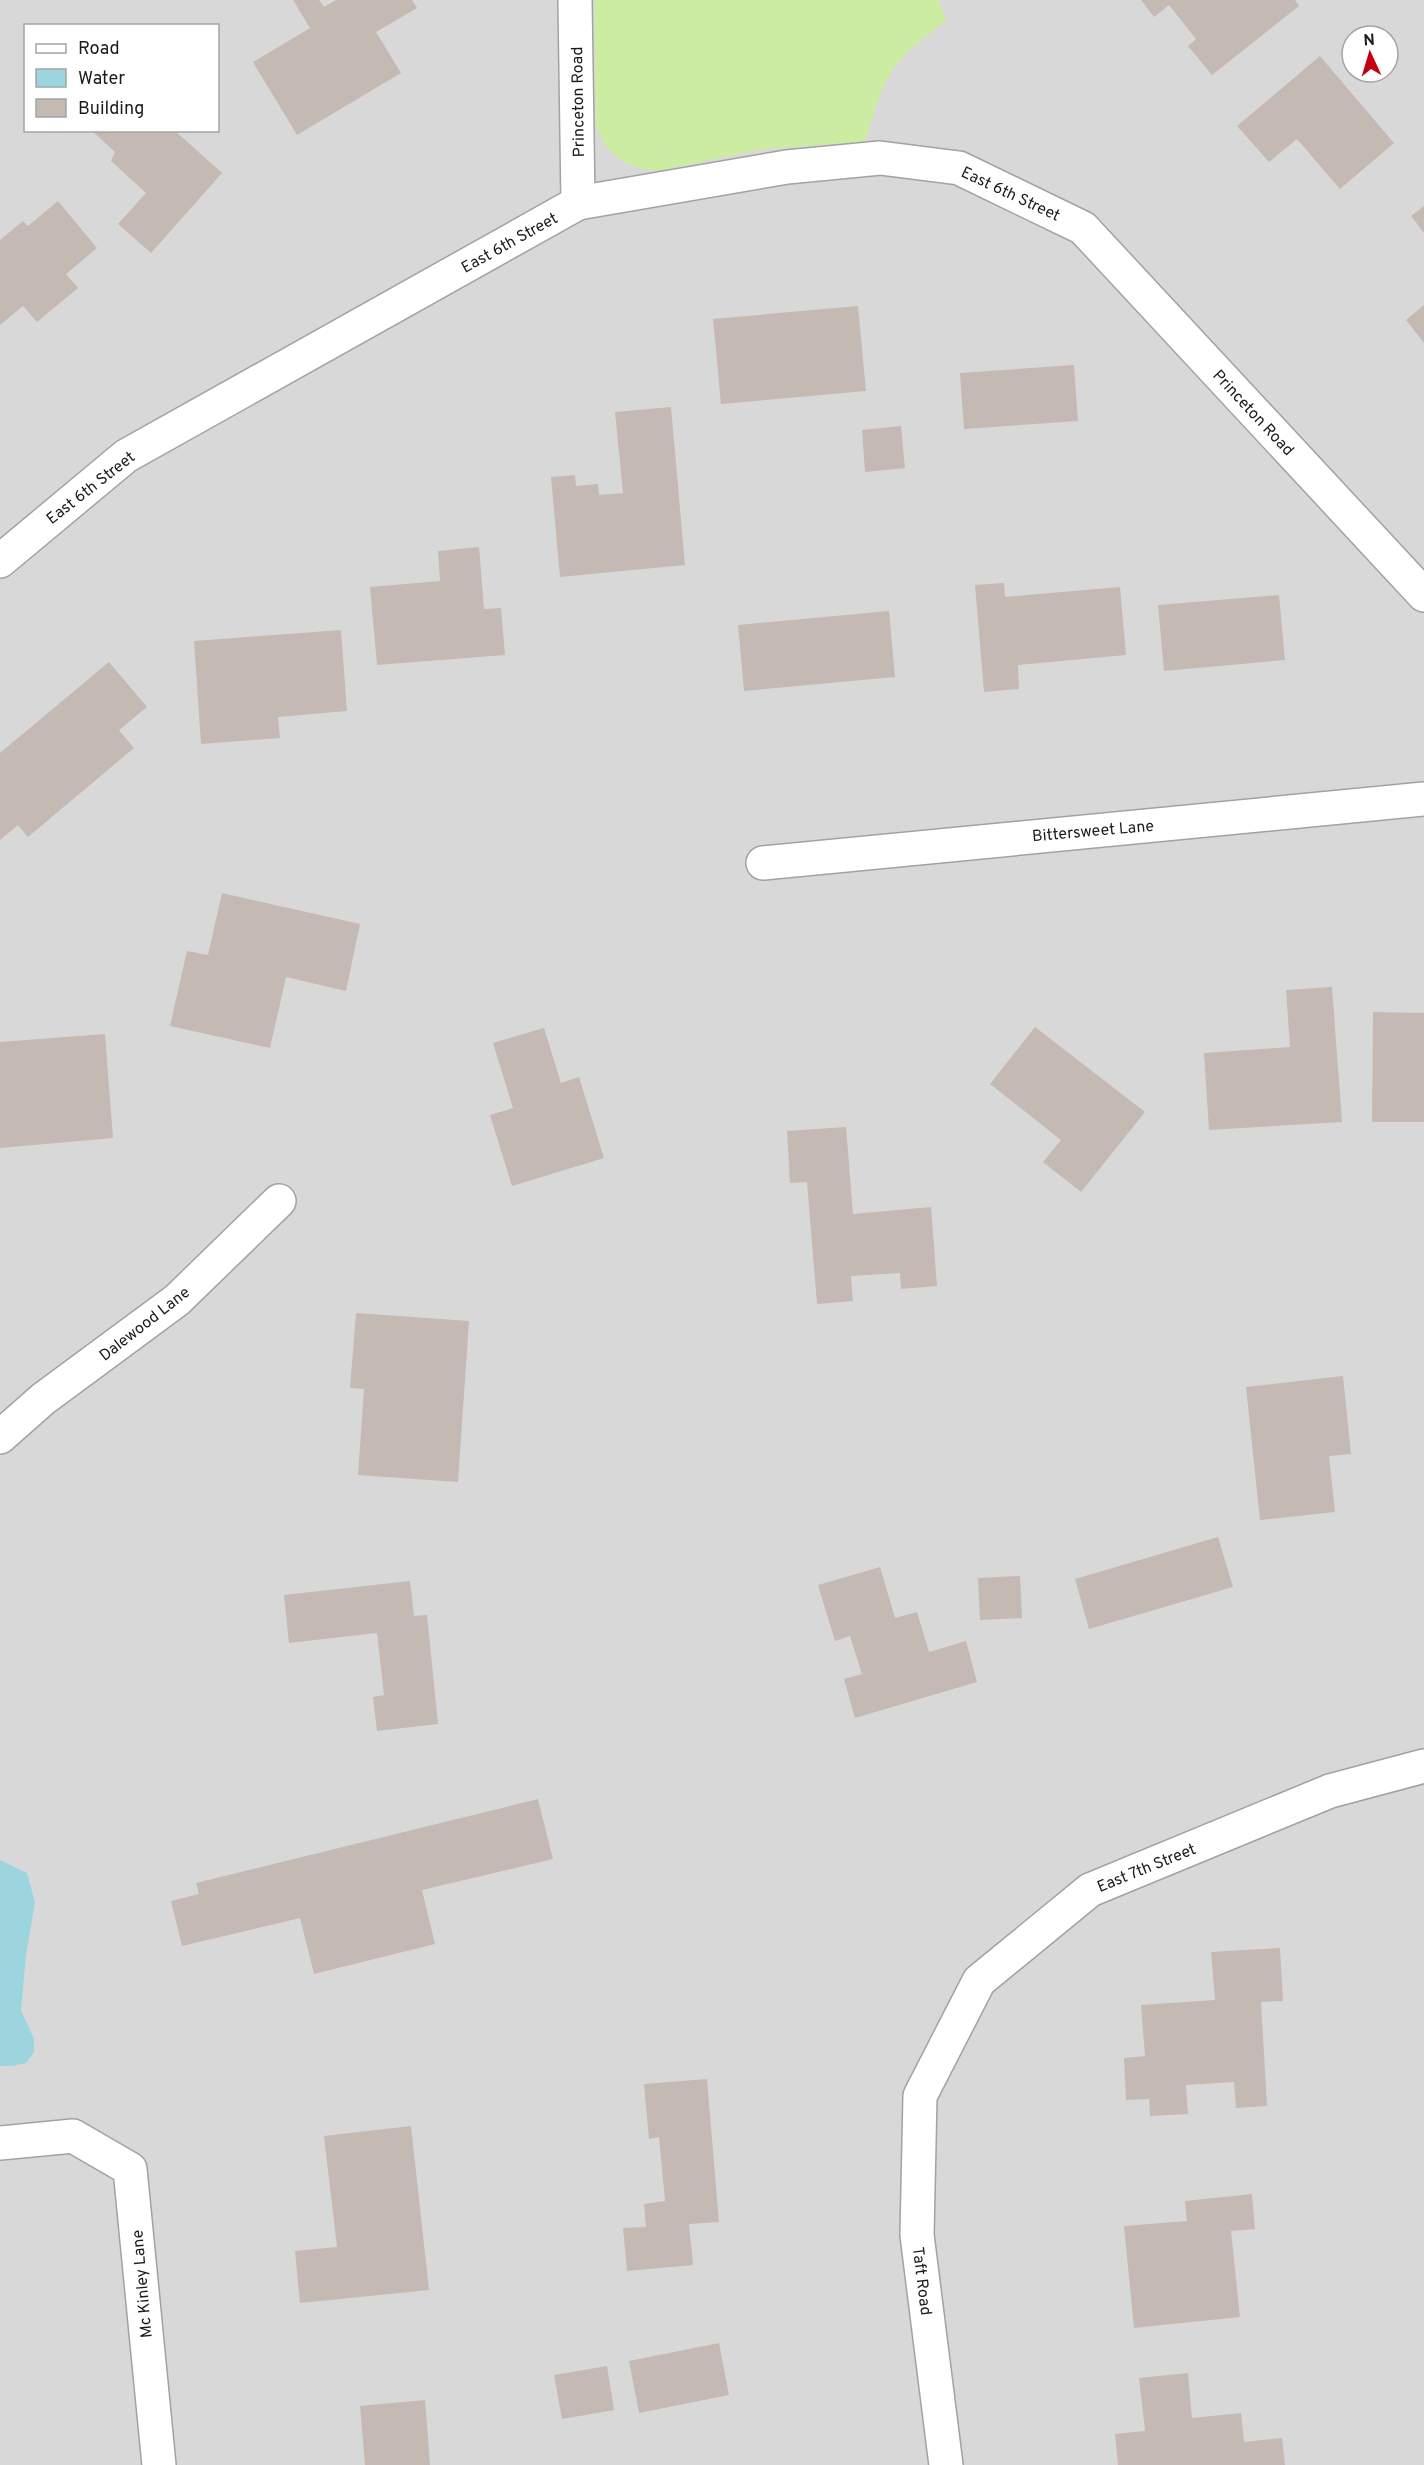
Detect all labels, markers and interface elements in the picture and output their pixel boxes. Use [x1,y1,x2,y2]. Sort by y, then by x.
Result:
legend [24,24,219,132]
north arrow [1340,24,1400,84]
text: N [1363,31,1376,51]
text: Road [78,38,120,61]
street label: Princeton Road [568,46,590,157]
text: Water [78,68,125,91]
text: Building [78,98,144,121]
street label: East 6th Street [957,163,1063,227]
street label: East 6th Street [458,209,562,278]
street label: Princeton Road [1207,366,1298,461]
street label: East 6th Street [43,448,140,529]
street label: Bittersweet Lane [1031,817,1155,847]
street label: Dalewood Lane [96,1283,195,1366]
street label: East 7th Street [1094,1840,1199,1898]
street label: Mc Kinley Lane [128,2229,158,2339]
street label: Taft Road [907,2246,935,2317]

